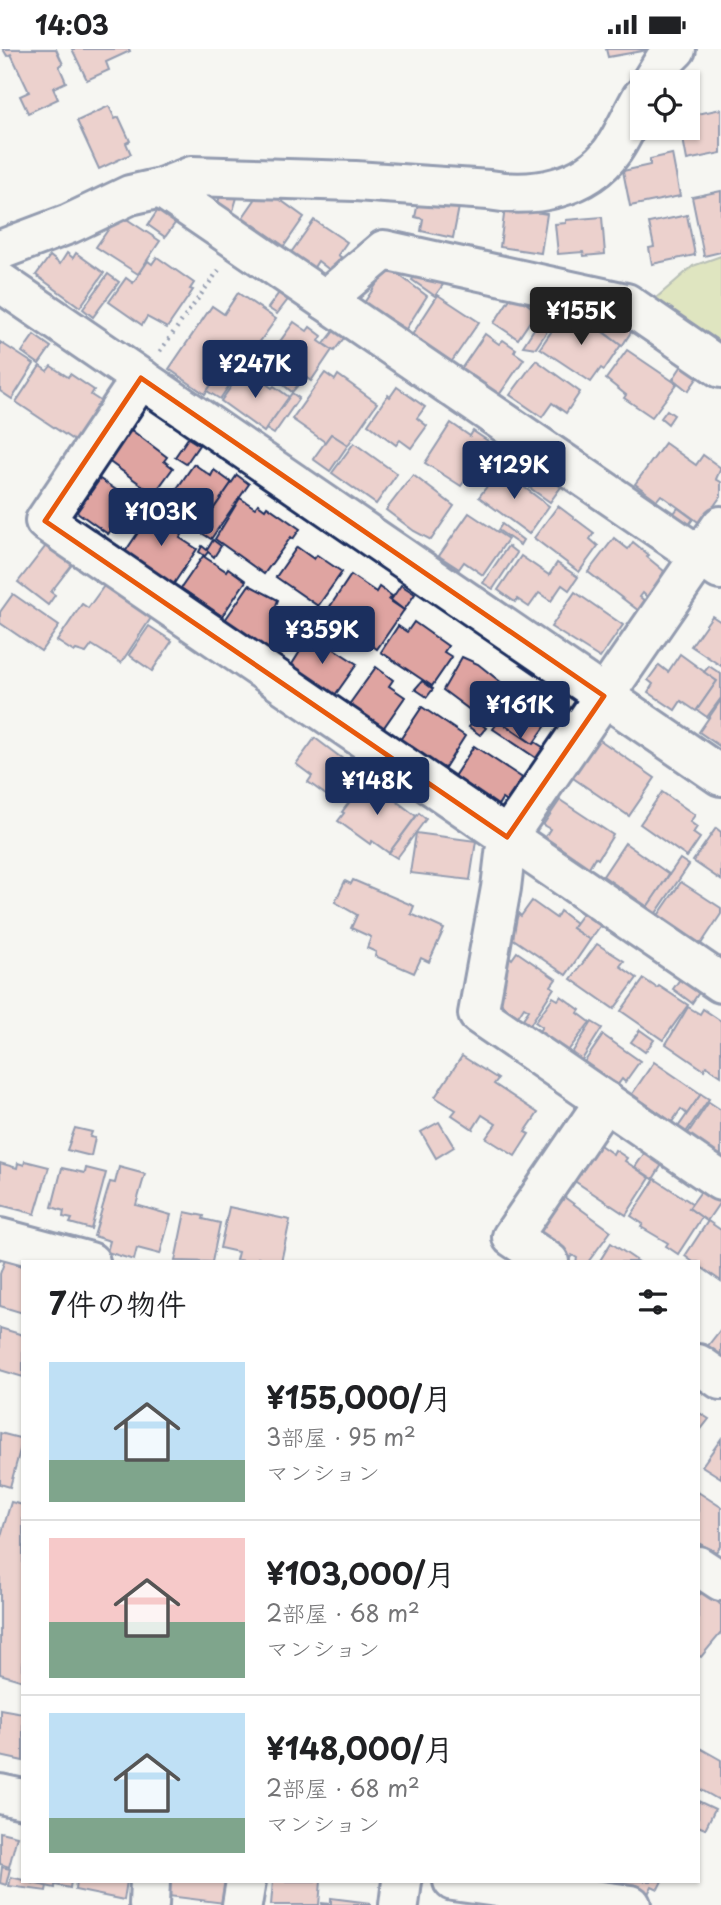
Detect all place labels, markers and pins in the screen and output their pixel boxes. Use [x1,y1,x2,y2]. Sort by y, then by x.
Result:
pin: ¥155K [532,287,630,347]
pin: ¥247K [206,341,304,400]
pin: ¥129K [465,441,563,501]
pin: ¥103K [112,489,210,548]
pin: ¥359K [273,607,371,666]
pin: ¥161K [471,681,569,741]
pin: ¥148K [328,757,426,817]

